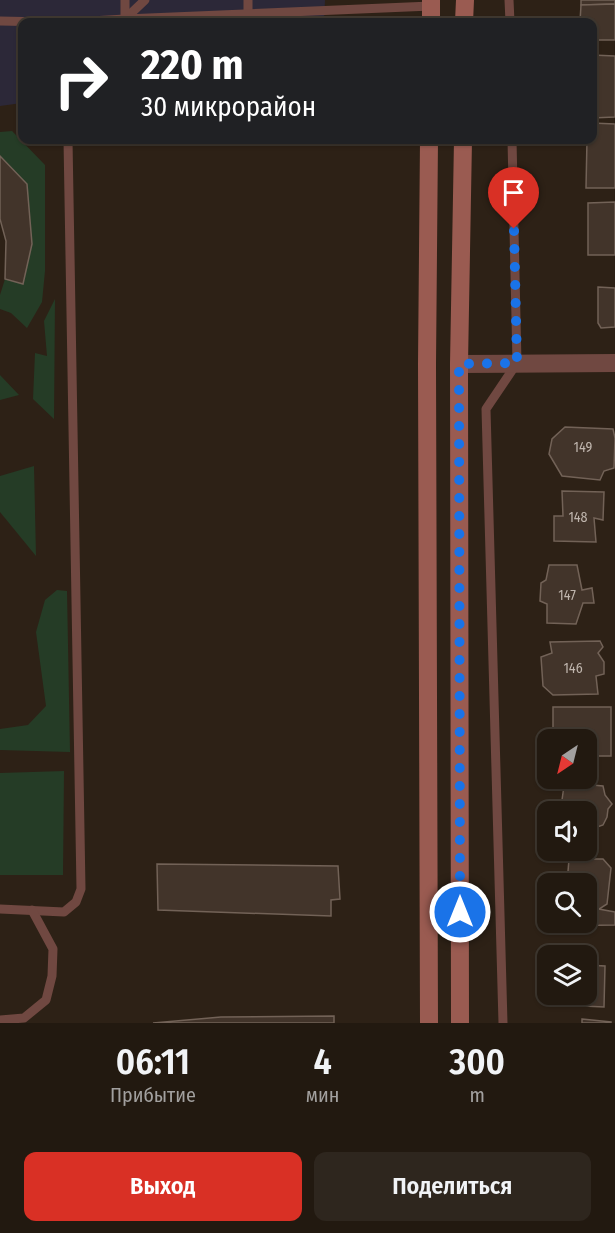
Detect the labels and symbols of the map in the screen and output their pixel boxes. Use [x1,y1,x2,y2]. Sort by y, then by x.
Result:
pin [488,167,539,229]
house number: 149 [574,439,593,456]
house number: 148 [568,509,588,526]
house number: 147 [558,587,576,604]
house number: 146 [563,660,583,677]
north arrow [537,729,597,789]
position arrow [428,880,492,944]

